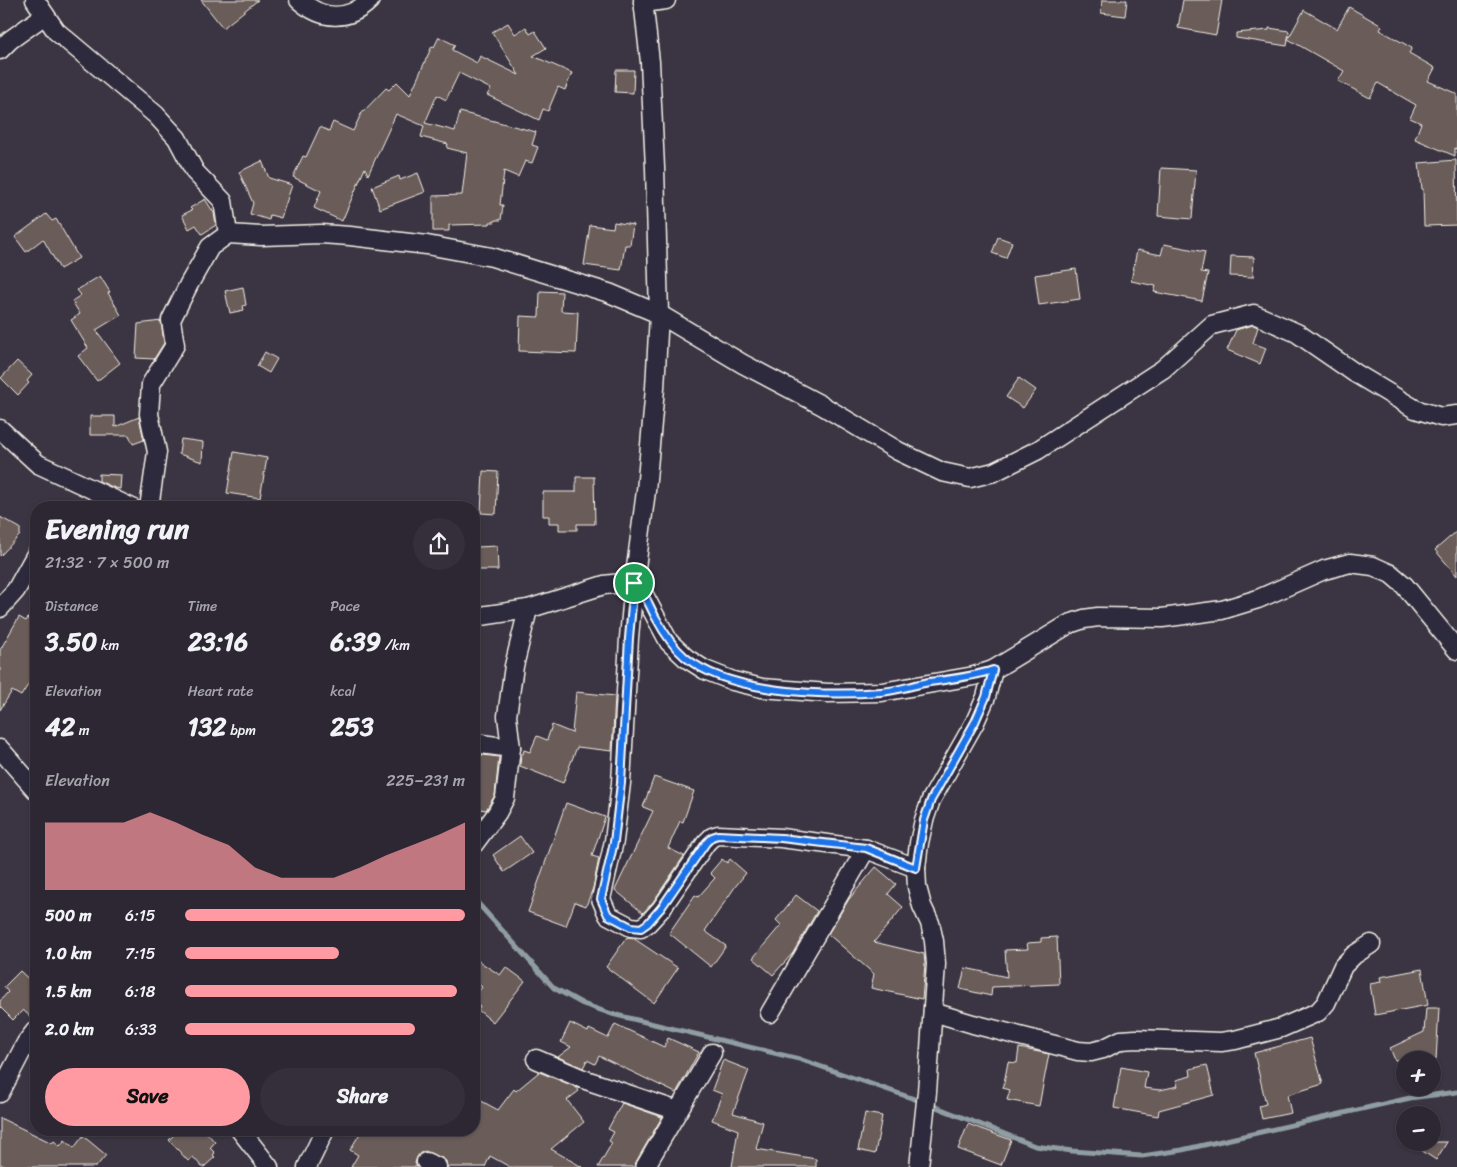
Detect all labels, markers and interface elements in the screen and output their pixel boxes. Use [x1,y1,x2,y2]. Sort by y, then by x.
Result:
text: Evening run [45,504,189,553]
button: share [413,518,465,570]
text: 21:32 · 7 × 500 m [45,548,169,577]
pin [613,562,655,604]
icon: arrive [620,569,648,597]
text: Distance [45,594,98,619]
text: Time [188,594,217,619]
text: Pace [330,594,360,619]
text: 3.50 [45,619,97,664]
text: 23:16 [188,619,248,664]
text: 6:39 [330,619,381,664]
text: km [97,633,119,658]
text: /km [381,633,410,658]
text: Elevation [45,679,102,704]
text: Heart rate [188,679,253,704]
text: kcal [330,679,356,704]
text: 42 [45,704,75,749]
text: 132 [188,704,227,749]
text: 253 [330,704,374,749]
text: m [75,718,89,743]
text: bpm [227,718,256,743]
text: Elevation [45,766,110,795]
text: 225–231 m [386,766,465,795]
text: 500 m [45,901,91,930]
text: 6:15 [125,901,156,930]
text: 1.0 km [45,939,92,968]
text: 7:15 [125,939,156,968]
text: 1.5 km [45,977,91,1006]
text: 6:18 [125,977,155,1006]
text: 2.0 km [45,1015,94,1044]
text: 6:33 [125,1015,157,1044]
map controls [1396,1051,1441,1151]
button: + [1396,1051,1441,1096]
button: Save [45,1068,250,1126]
button: Share [260,1068,465,1126]
button: − [1396,1106,1441,1151]

